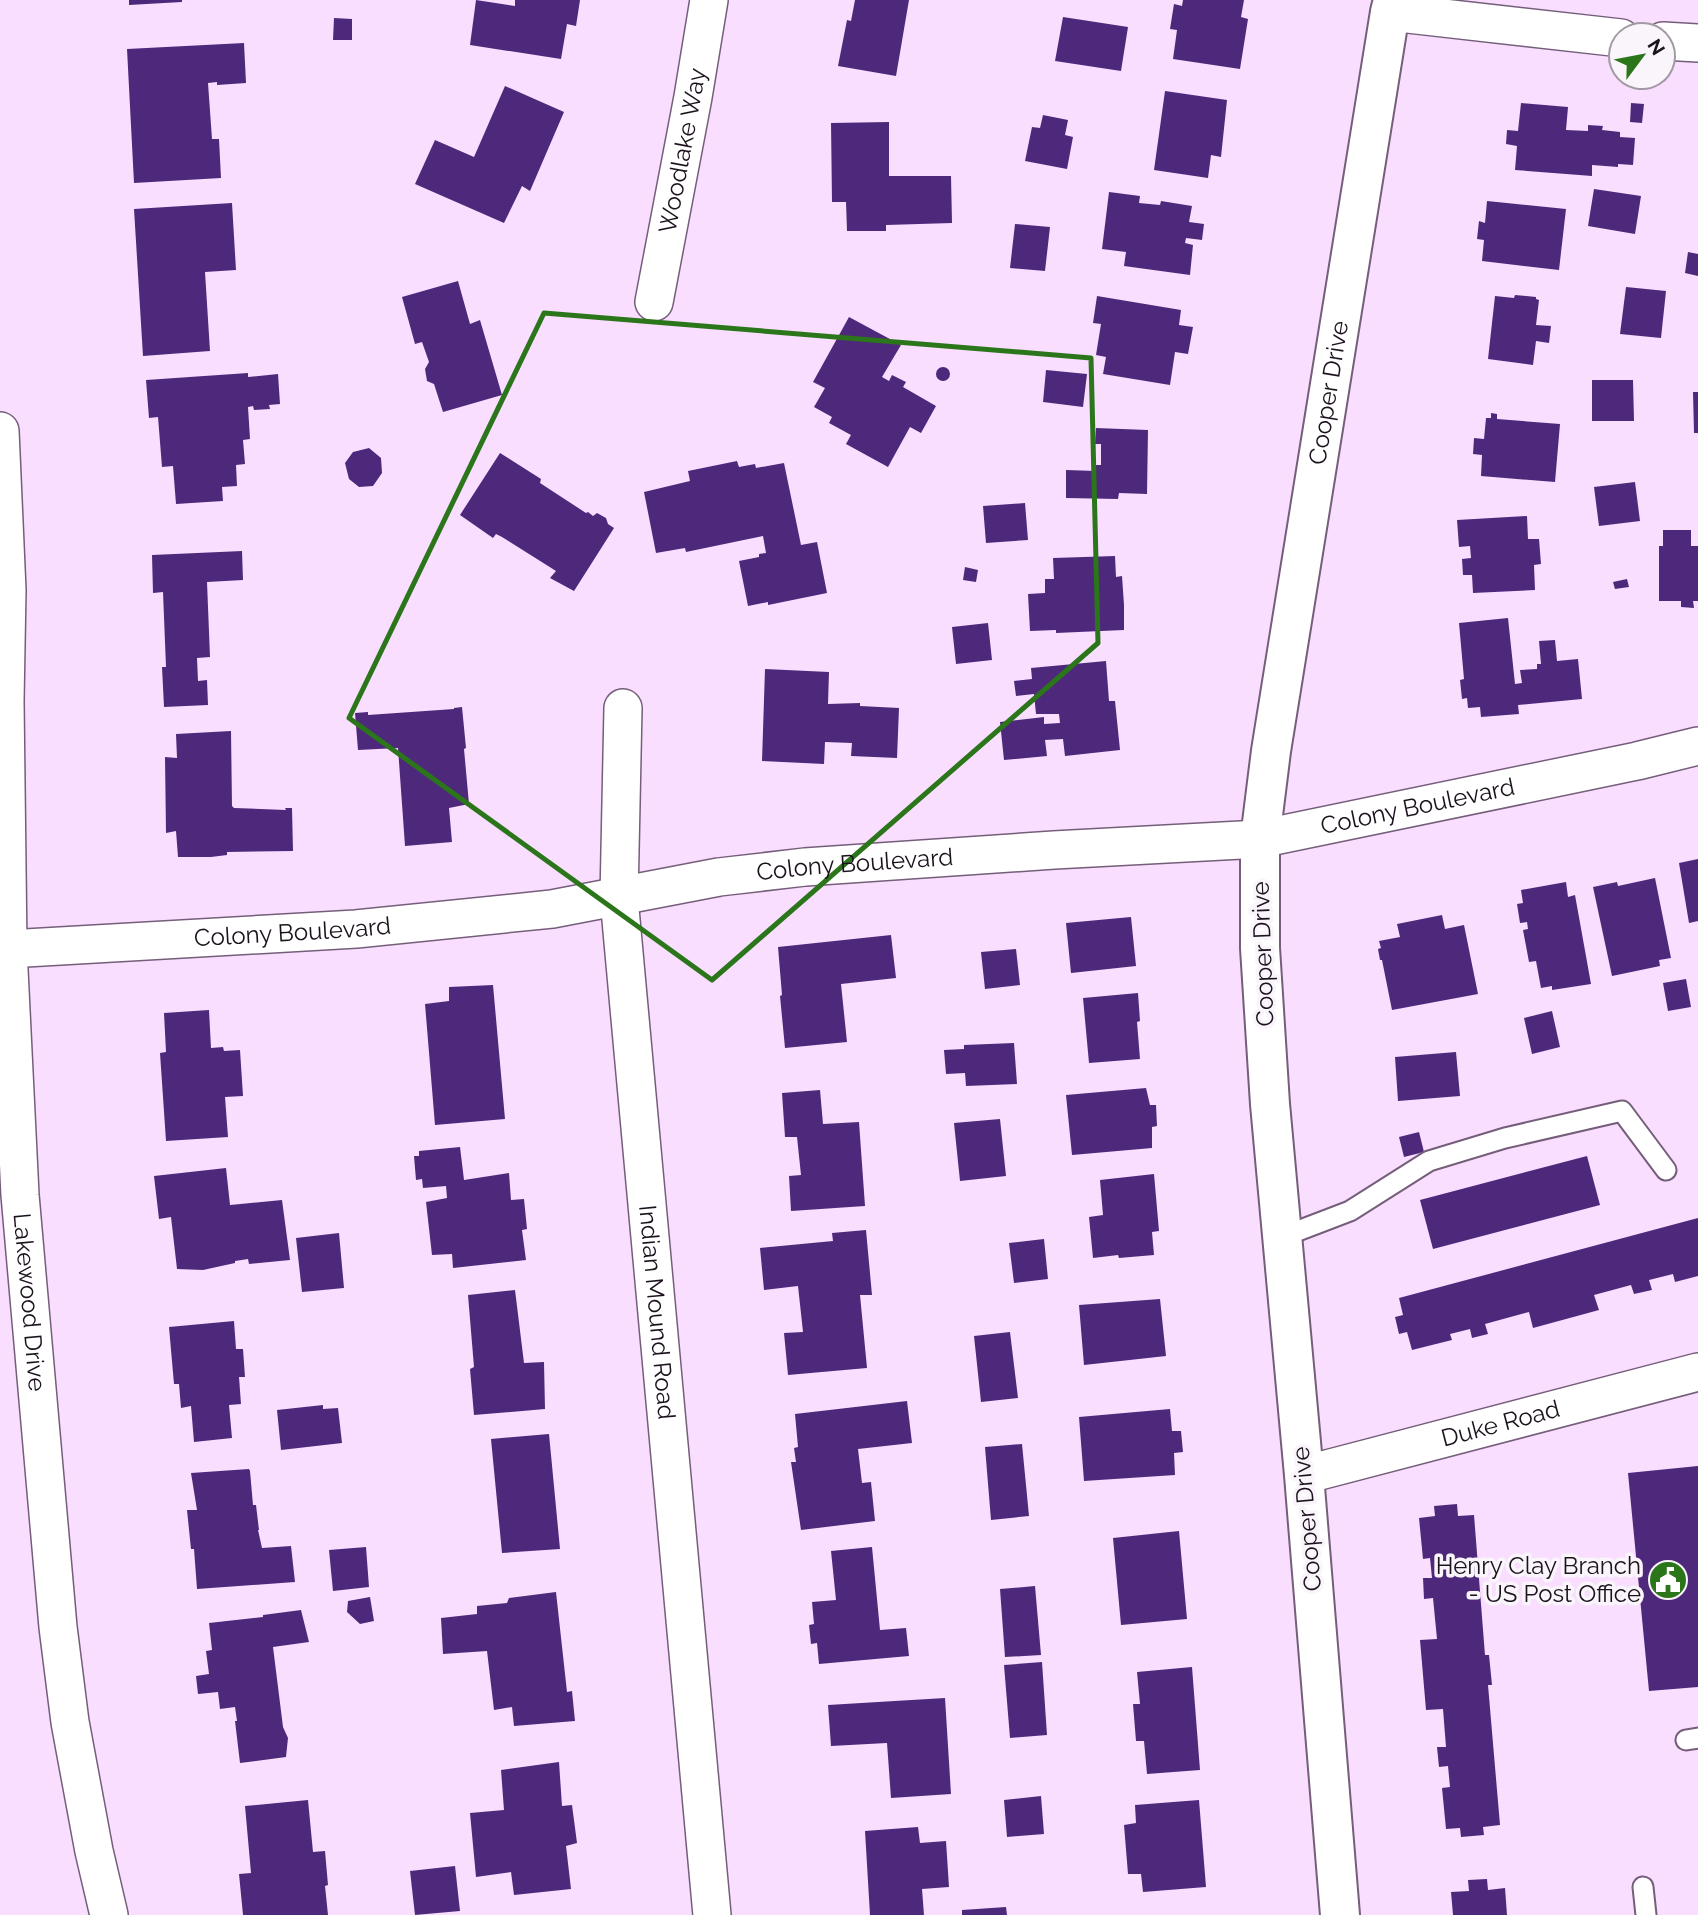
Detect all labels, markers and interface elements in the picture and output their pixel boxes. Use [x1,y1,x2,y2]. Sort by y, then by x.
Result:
north arrow [1607,21,1677,91]
text: N [1643,35,1670,59]
street label: Woodlake Way [652,66,712,236]
street label: Cooper Drive [1302,319,1354,467]
street label: Colony Boulevard [1318,772,1517,840]
street label: Colony Boulevard [755,842,954,887]
street label: Cooper Drive [1245,881,1280,1027]
street label: Colony Boulevard [193,911,392,952]
street label: Indian Mound Road [633,1204,682,1421]
street label: Lakewood Drive [8,1212,52,1392]
street label: Duke Road [1438,1394,1563,1453]
street label: Cooper Drive [1286,1445,1327,1593]
place label: Henry Clay Branch - US Post Office [1436,1551,1641,1608]
public building icon: Henry Clay Branch - US Post Office [1647,1559,1689,1601]

